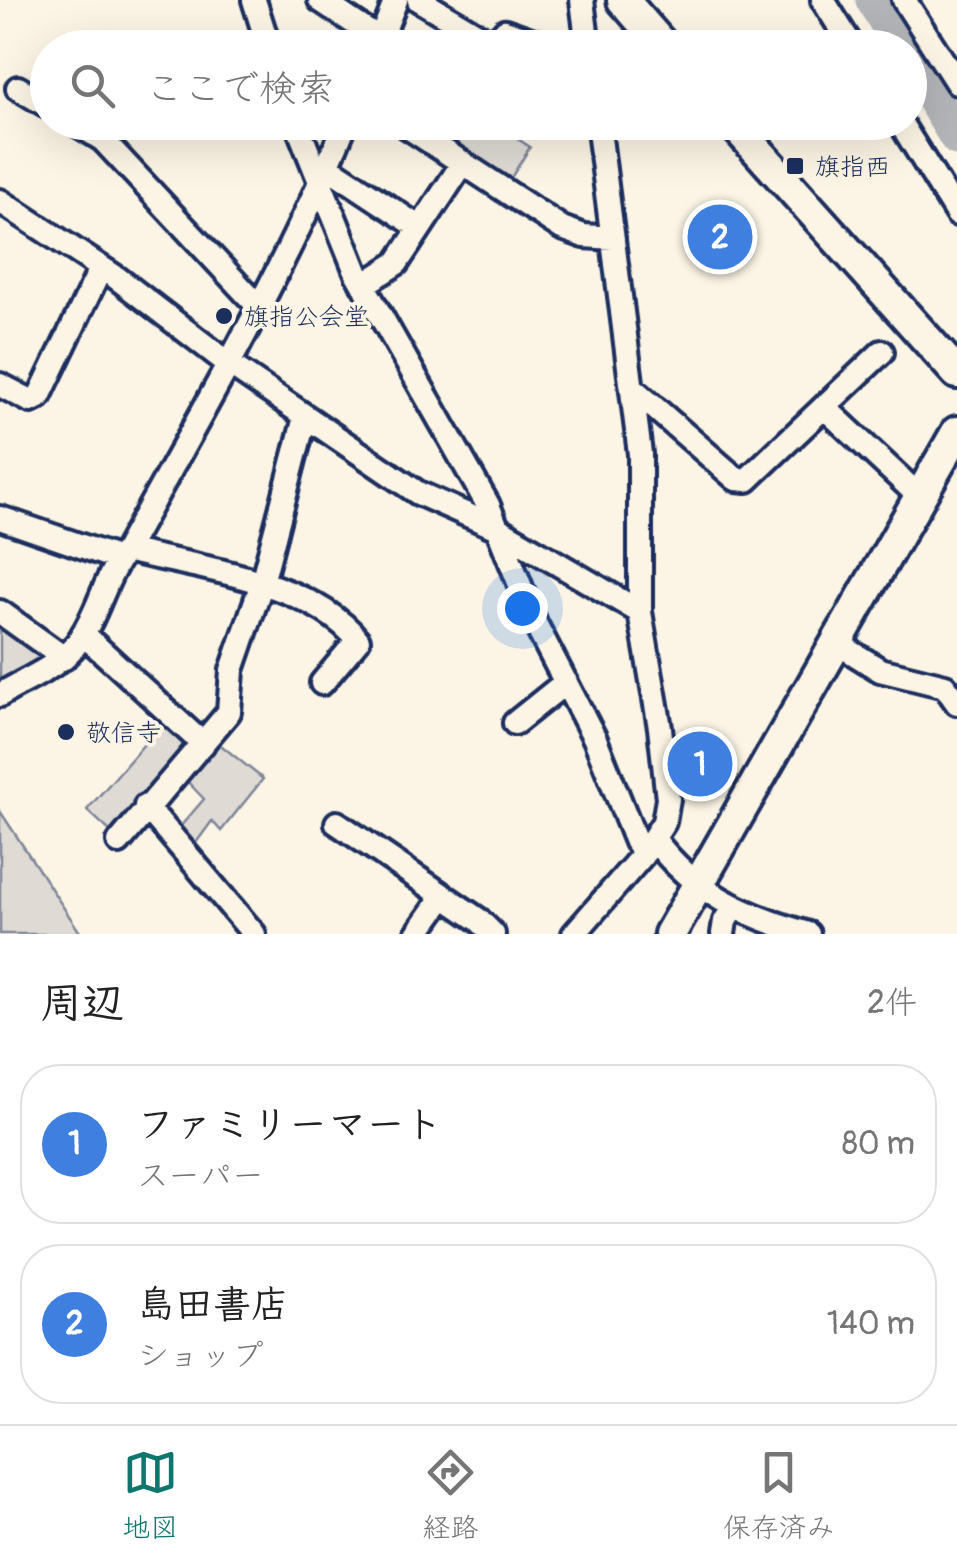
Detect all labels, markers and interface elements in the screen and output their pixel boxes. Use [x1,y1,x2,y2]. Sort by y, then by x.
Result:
search box [30,30,927,140]
icon: search [65,58,120,113]
text: ここで検索 [145,65,335,113]
place label: 旗指西 [815,152,890,183]
marker: 旗指西 [784,155,806,177]
pin: 2 [688,200,752,274]
place label: 旗指公会堂 [244,302,369,333]
marker: 旗指公会堂 [213,305,235,327]
your location [497,583,548,634]
place label: 敬信寺 [86,718,161,749]
marker: 敬信寺 [55,721,77,743]
pin: 1 [668,726,732,802]
text: 周辺 [40,978,124,1030]
text: 2件 [867,983,917,1023]
text: ファミリーマート [137,1101,443,1149]
text: 1 [68,1124,81,1164]
text: 80 m [842,1124,915,1164]
text: スーパー [137,1156,264,1196]
text: 島田書店 [137,1281,289,1329]
text: 2 [66,1304,83,1344]
text: 140 m [827,1304,915,1344]
text: ショップ [137,1336,264,1376]
tab: 地図 [122,1445,178,1546]
tab: 経路 [422,1445,479,1546]
tab: 保存済み [723,1445,835,1546]

